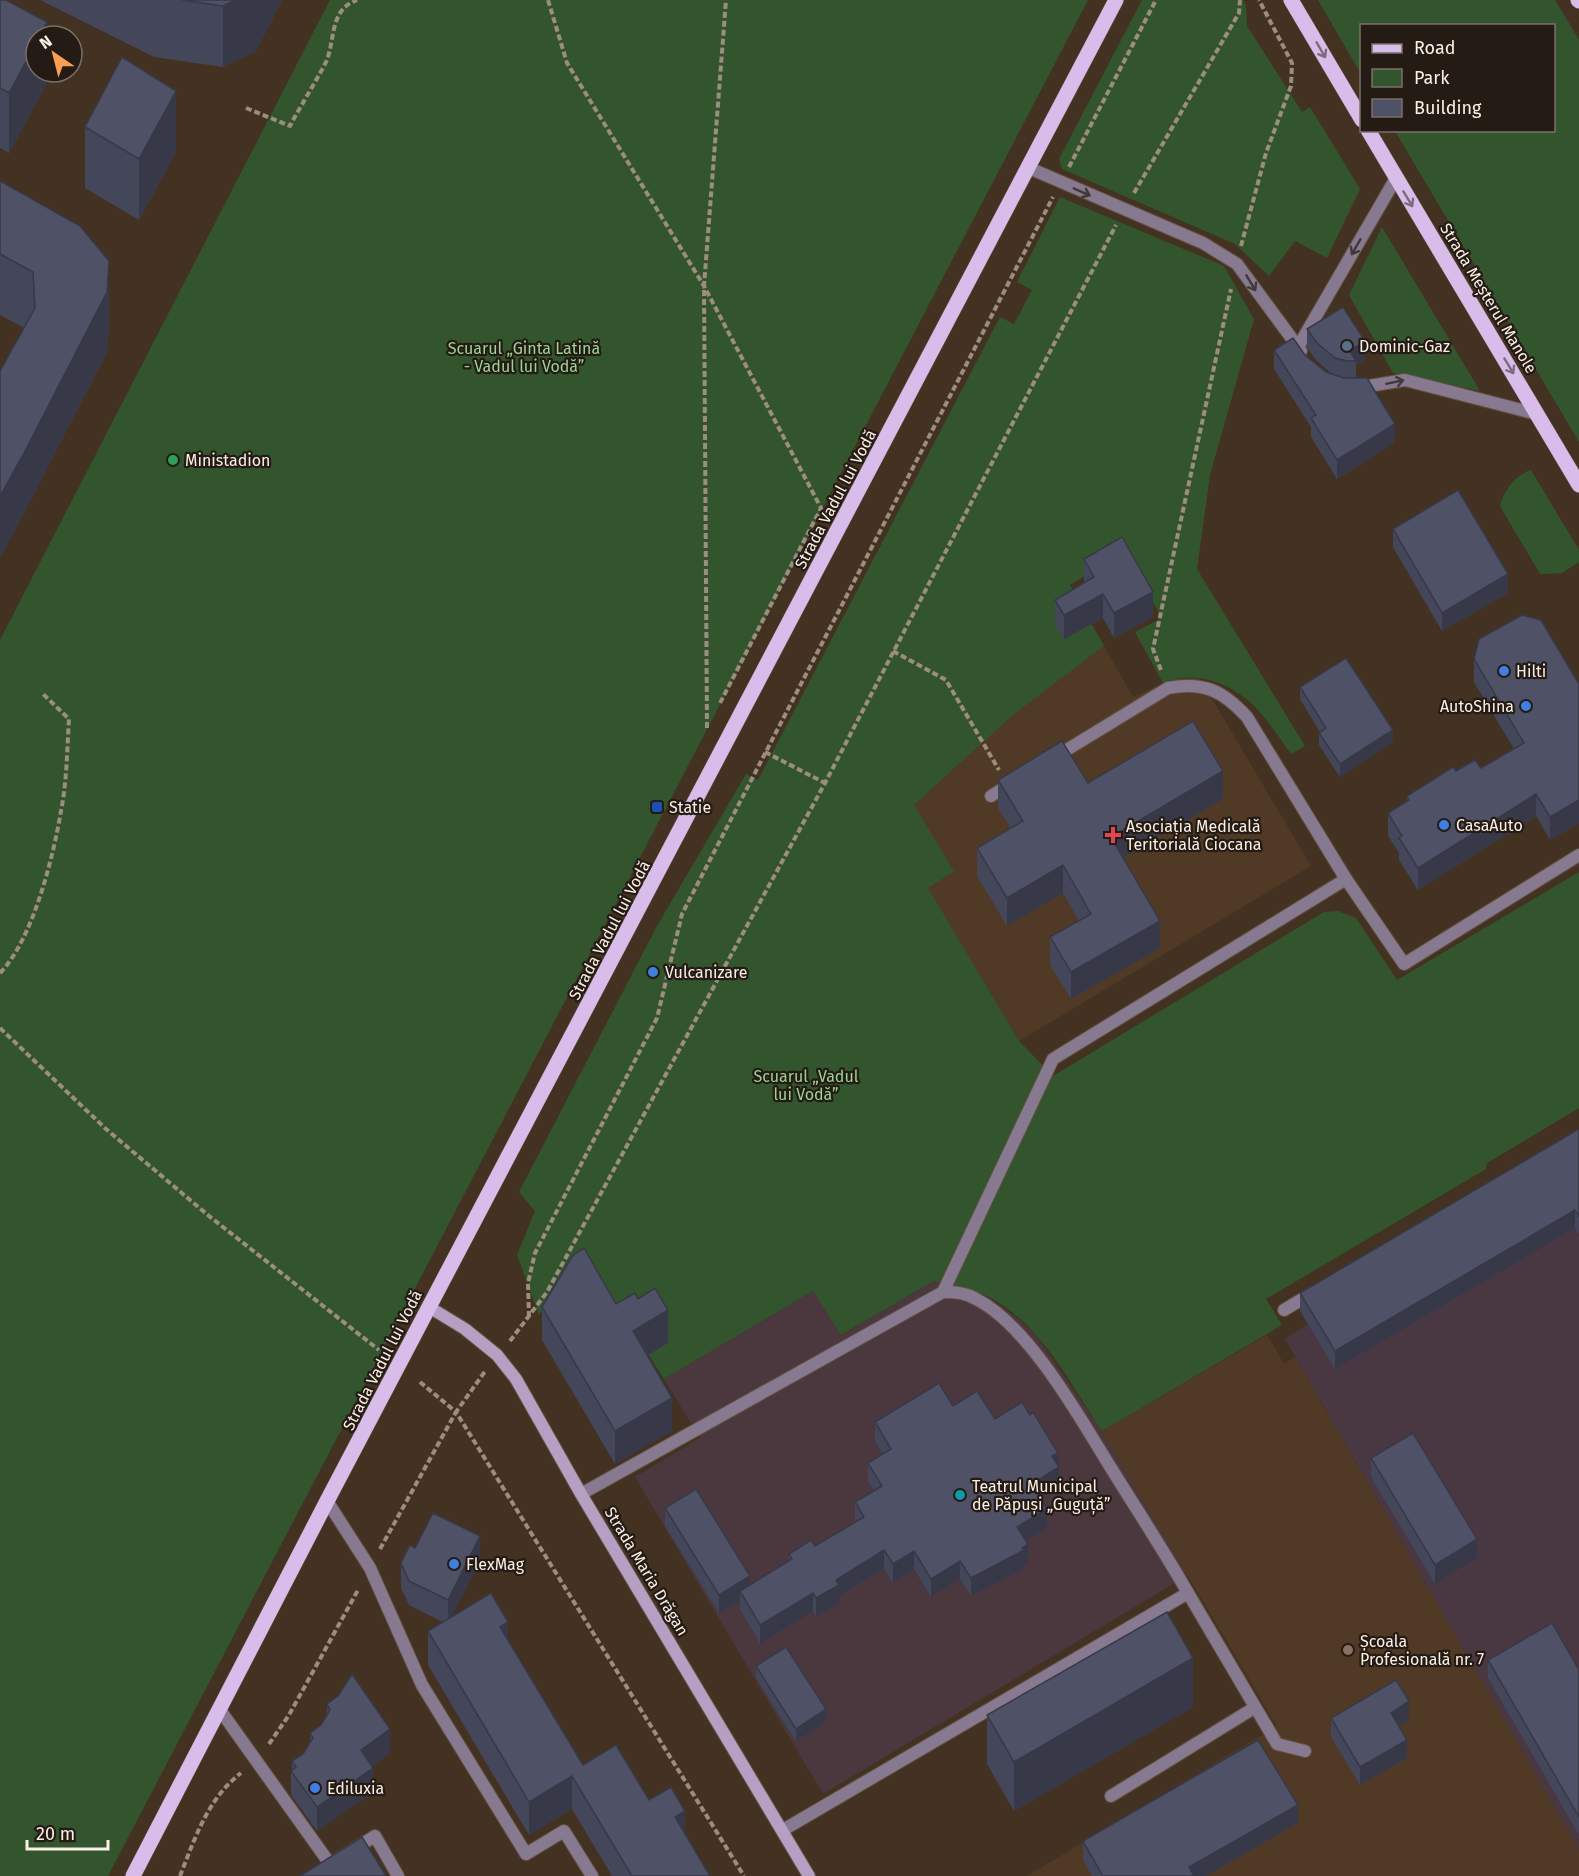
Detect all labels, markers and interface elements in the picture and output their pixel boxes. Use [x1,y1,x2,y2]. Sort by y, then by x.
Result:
north arrow [24,24,84,84]
legend [1360,24,1555,132]
text: N [36,31,55,53]
text: Road [1414,37,1456,59]
one-way arrow [1315,41,1327,58]
text: Park [1414,67,1450,89]
text: Building [1414,97,1482,119]
one-way arrow [1073,187,1091,198]
one-way arrow [1403,190,1415,207]
street label: Strada Meșterul Manole [1435,220,1541,377]
one-way arrow [1350,238,1362,255]
one-way arrow [1246,274,1258,291]
place label: Dominic-Gaz [1359,337,1450,356]
park label: Scuarul „Ginta Latină - Vadul lui Vodă” [448,339,600,376]
marker: Dominic-Gaz [1340,339,1354,353]
one-way arrow [1503,357,1515,374]
one-way arrow [1385,376,1405,387]
street label: Strada Vadul lui Vodă [791,426,880,572]
place label: Ministadion [185,451,271,470]
marker: Ministadion [166,453,180,467]
place label: Hilti [1516,662,1546,681]
marker: Hilti [1497,664,1511,678]
place label: AutoShina [1440,697,1514,716]
marker: AutoShina [1519,699,1533,713]
place label: Statie [669,798,711,817]
marker: Statie [650,800,664,814]
place label: CasaAuto [1456,816,1523,835]
place label: Asociația Medicală Teritorială Ciocana [1126,817,1262,854]
marker: CasaAuto [1437,818,1451,832]
marker: Asociația Medicală Teritorială Ciocana [1104,826,1122,844]
street label: Strada Vadul lui Vodă [565,857,654,1003]
place label: Vulcanizare [665,963,747,982]
marker: Vulcanizare [646,965,660,979]
park label: Scuarul „Vadul lui Vodă” [754,1067,859,1104]
street label: Strada Vadul lui Vodă [339,1287,426,1434]
place label: Teatrul Municipal de Păpuși „Guguță” [972,1477,1110,1515]
marker: Teatrul Municipal de Păpuși „Guguță” [953,1488,967,1502]
street label: Strada Maria Drăgan [601,1503,692,1639]
place label: FlexMag [466,1555,525,1574]
marker: FlexMag [447,1557,461,1571]
place label: Școala Profesională nr. 7 [1360,1632,1484,1669]
marker: Școala Profesională nr. 7 [1341,1643,1355,1657]
place label: Ediluxia [327,1779,384,1798]
marker: Ediluxia [308,1781,322,1795]
scale bar [27,1813,108,1851]
text: 20 m [36,1823,75,1845]

